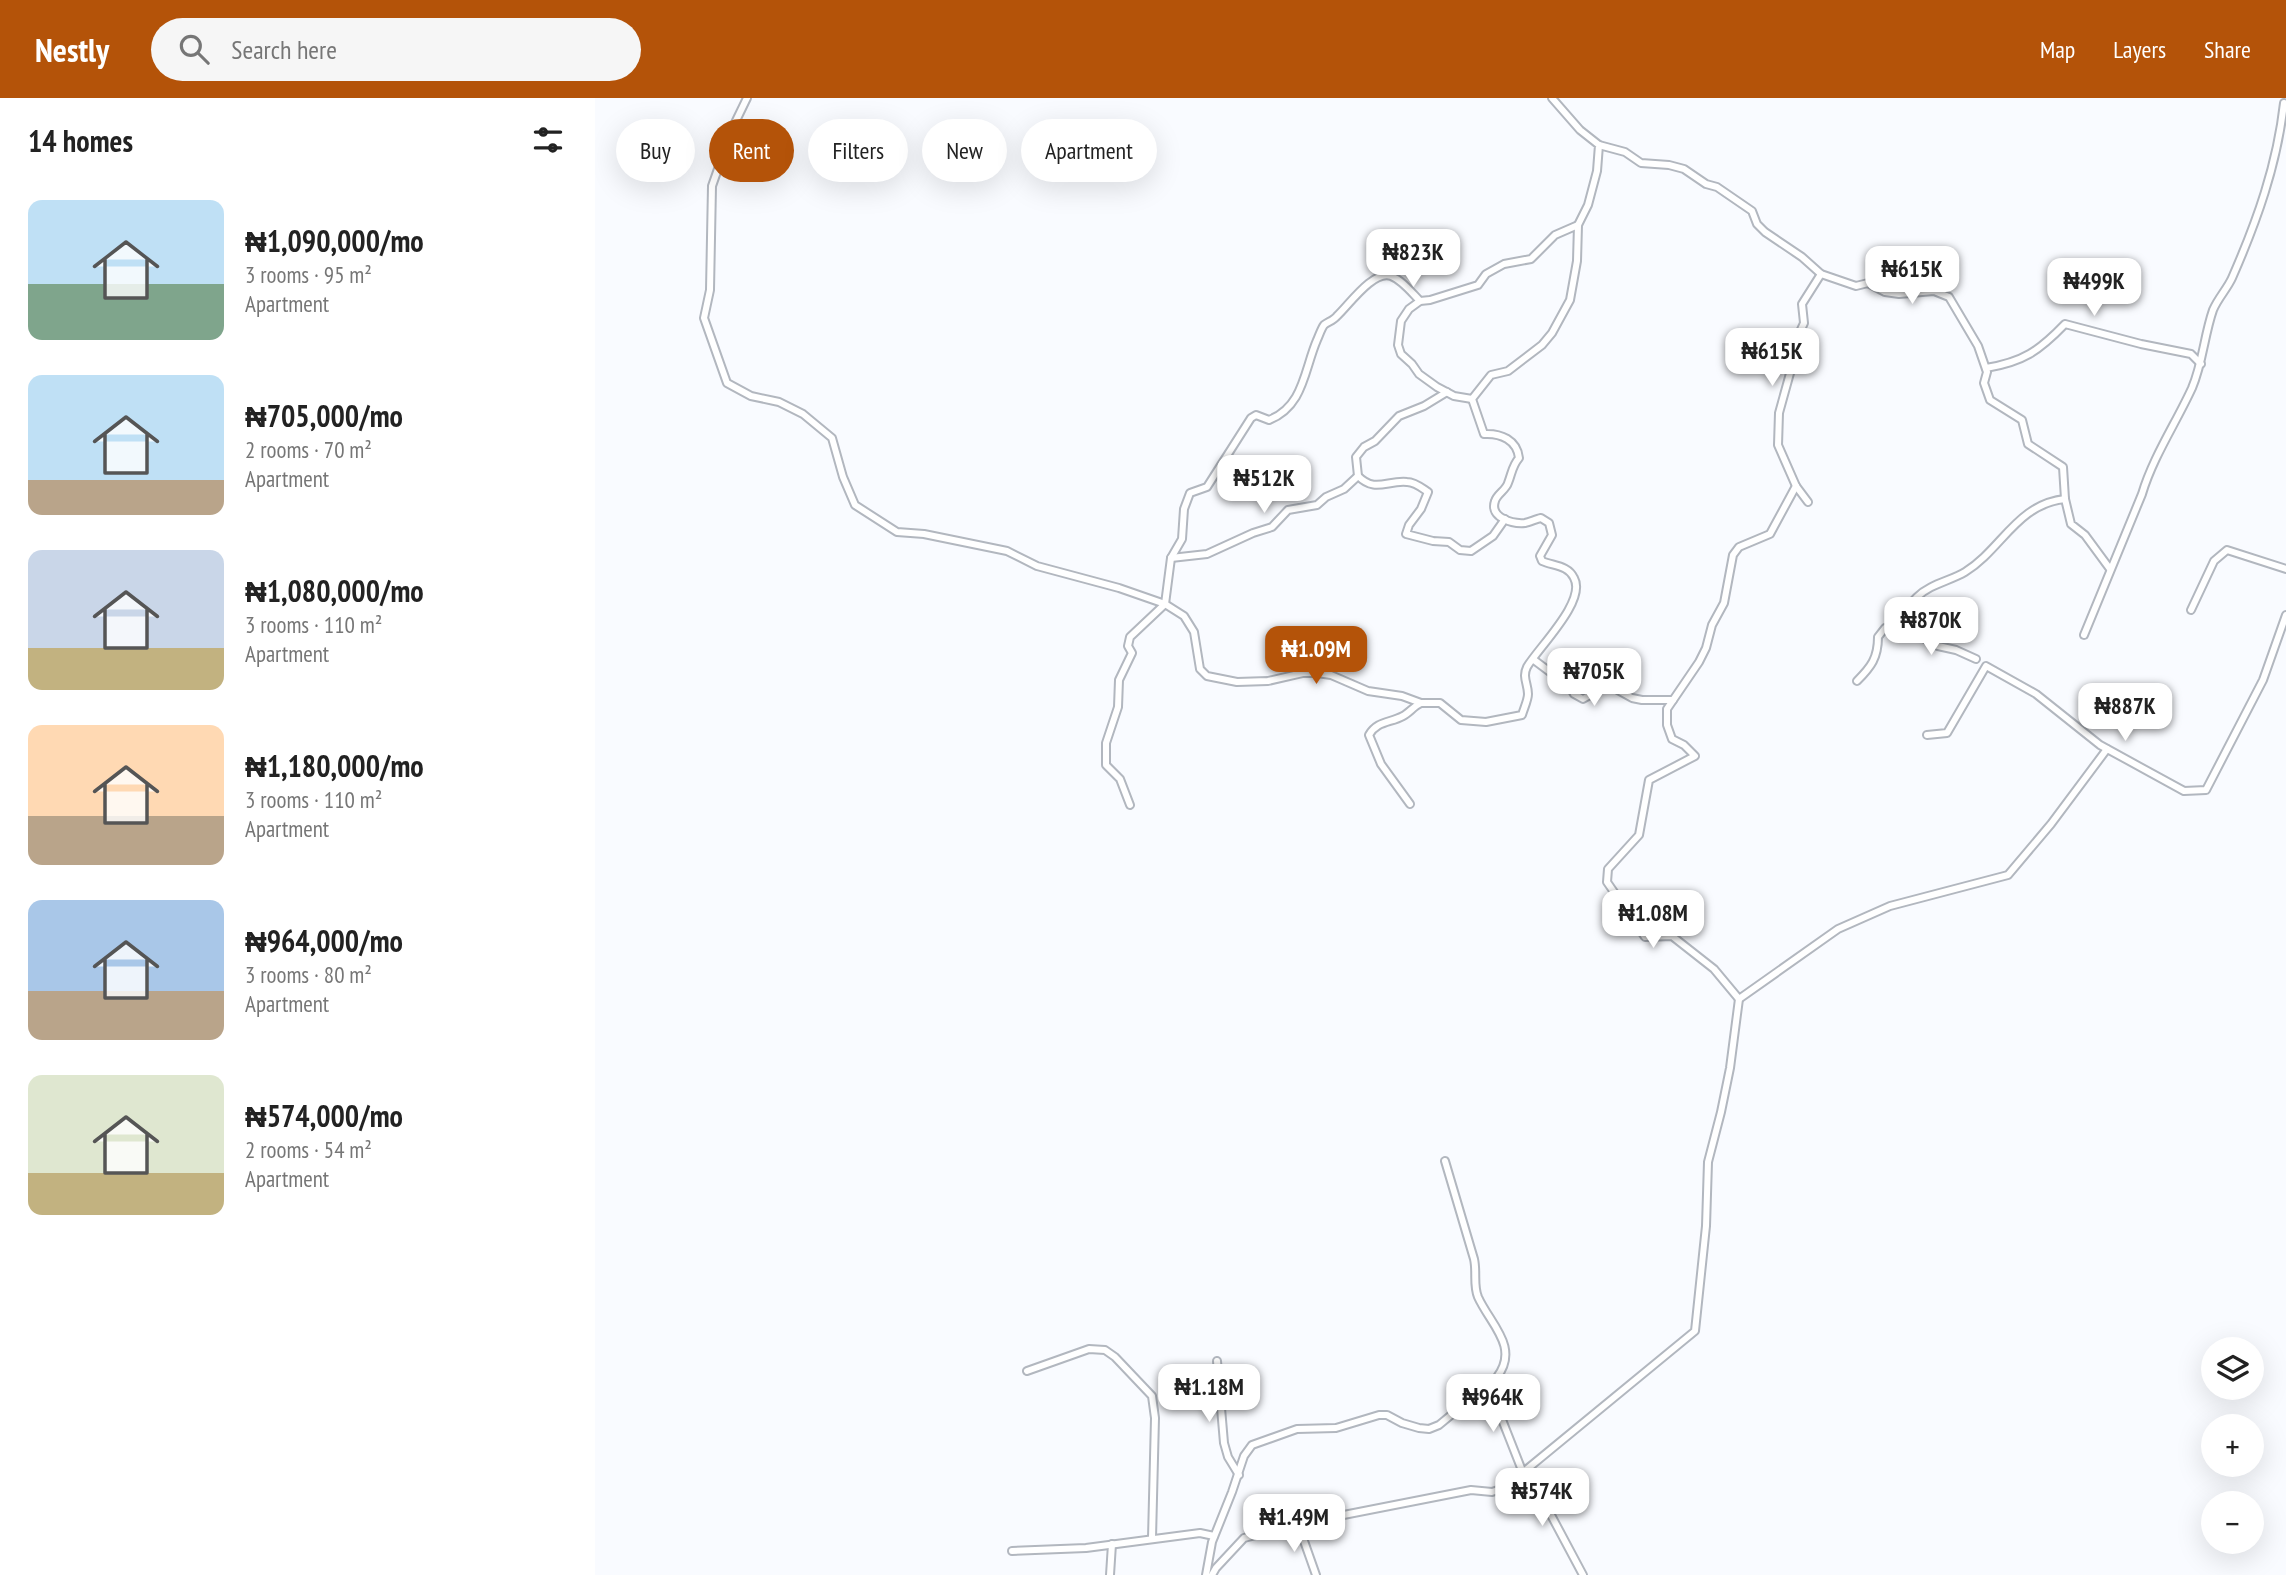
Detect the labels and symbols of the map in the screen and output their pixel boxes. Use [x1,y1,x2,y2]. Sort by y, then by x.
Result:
pin: ₦823K [1364,230,1462,289]
pin: ₦615K [1863,246,1961,306]
pin: ₦499K [2045,258,2143,318]
pin: ₦615K [1723,328,1821,388]
pin: ₦512K [1215,456,1313,515]
pin: ₦870K [1882,598,1980,657]
pin: ₦1.09M [1259,626,1373,686]
pin: ₦705K [1545,648,1643,708]
pin: ₦887K [2076,684,2174,743]
pin: ₦1.08M [1596,890,1710,950]
pin: ₦1.18M [1152,1364,1266,1424]
pin: ₦964K [1444,1374,1542,1434]
pin: ₦574K [1493,1468,1591,1528]
pin: ₦1.49M [1237,1494,1351,1554]

